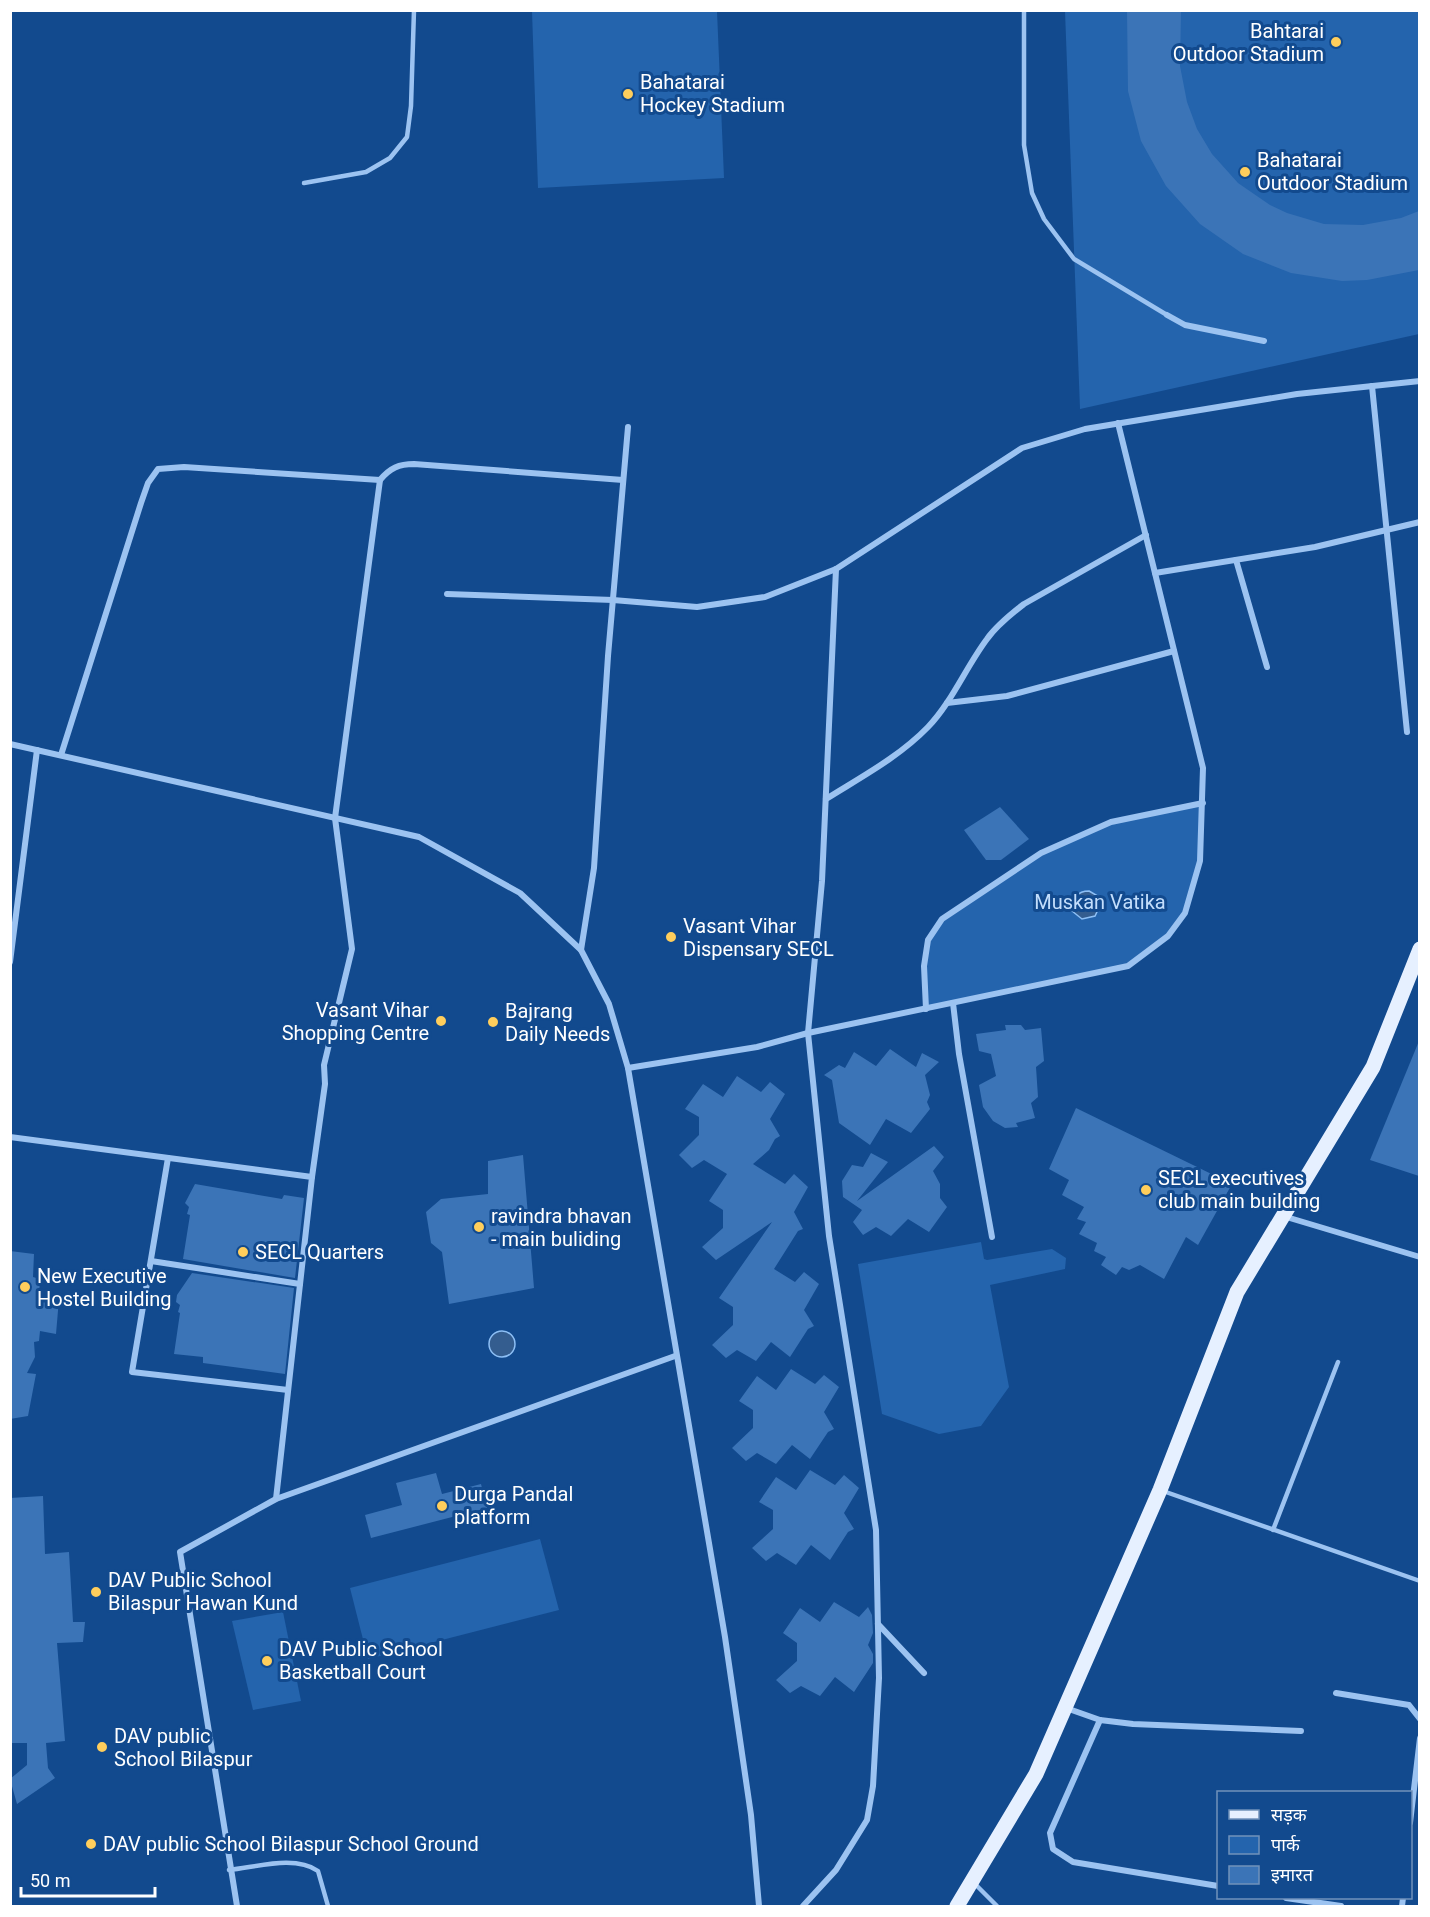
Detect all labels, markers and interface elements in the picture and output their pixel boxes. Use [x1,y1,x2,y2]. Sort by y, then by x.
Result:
place label: Bahtarai Outdoor Stadium [1173,19,1324,66]
marker: Bahtarai Outdoor Stadium [1329,35,1343,49]
place label: Bahatarai Hockey Stadium [640,70,785,117]
marker: Bahatarai Hockey Stadium [621,87,635,101]
place label: Bahatarai Outdoor Stadium [1257,148,1408,195]
marker: Bahatarai Outdoor Stadium [1238,165,1252,179]
park label: Muskan Vatika [1034,890,1166,914]
place label: Vasant Vihar Dispensary SECL [683,914,834,961]
marker: Vasant Vihar Dispensary SECL [664,930,678,944]
place label: Vasant Vihar Shopping Centre [282,998,429,1045]
place label: Bajrang Daily Needs [505,999,610,1046]
marker: Vasant Vihar Shopping Centre [434,1014,448,1028]
marker: Bajrang Daily Needs [486,1015,500,1029]
place label: SECL executives club main building [1158,1166,1320,1213]
marker: SECL executives club main building [1139,1183,1153,1197]
place label: ravindra bhavan - main buliding [491,1204,632,1251]
marker: ravindra bhavan - main buliding [472,1220,486,1234]
place label: SECL Quarters [255,1240,384,1264]
marker: SECL Quarters [236,1245,250,1259]
place label: New Executive Hostel Building [37,1264,172,1311]
marker: New Executive Hostel Building [18,1280,32,1294]
place label: Durga Pandal platform [454,1482,573,1529]
marker: Durga Pandal platform [435,1499,449,1513]
place label: DAV Public School Bilaspur Hawan Kund [108,1568,298,1615]
marker: DAV Public School Bilaspur Hawan Kund [89,1585,103,1599]
place label: DAV Public School Basketball Court [279,1637,443,1684]
marker: DAV Public School Basketball Court [260,1654,274,1668]
place label: DAV public School Bilaspur [114,1724,253,1771]
marker: DAV public School Bilaspur [95,1740,109,1754]
legend [1217,1791,1412,1899]
text: सड़क [1271,1804,1308,1825]
place label: DAV public School Bilaspur School Ground [103,1832,479,1856]
text: पार्क [1271,1834,1301,1855]
marker: DAV public School Bilaspur School Ground [84,1837,98,1851]
scale bar [21,1860,154,1898]
text: इमारत [1271,1864,1314,1885]
text: 50 m [30,1870,70,1891]

